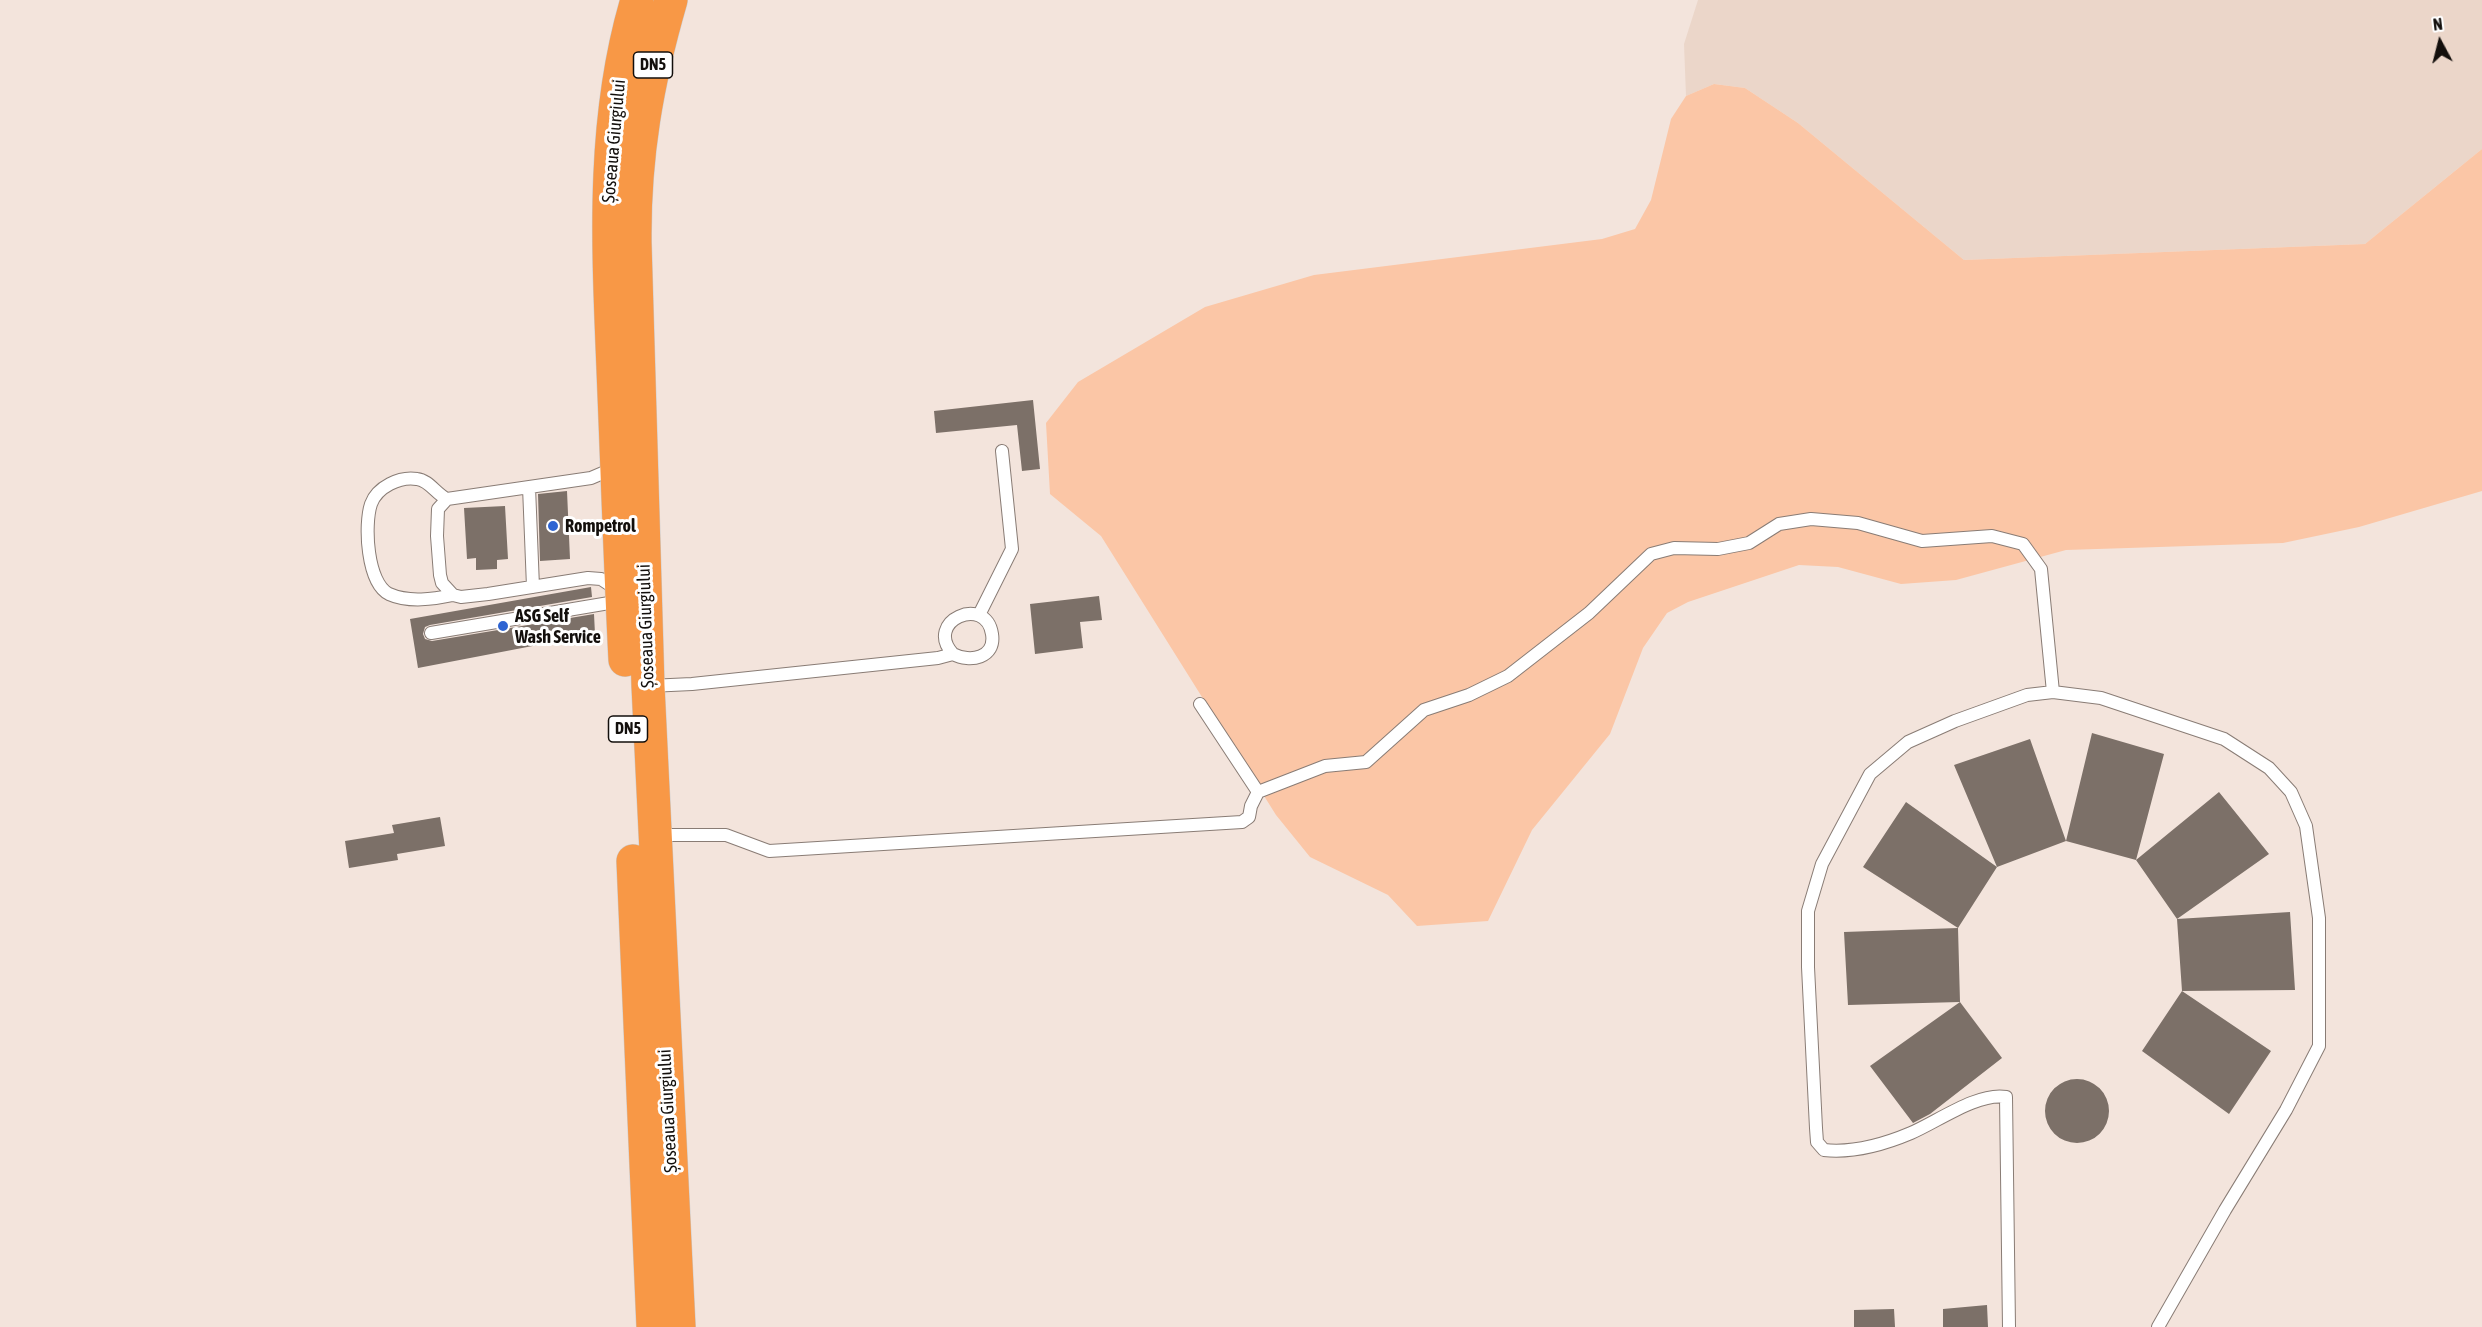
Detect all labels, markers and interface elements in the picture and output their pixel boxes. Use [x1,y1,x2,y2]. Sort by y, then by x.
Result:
north arrow [2410,12,2470,72]
text: N [2432,15,2444,34]
road number: DN5 [634,52,672,78]
street label: Șoseaua Giurgiului [598,78,630,204]
place label: Rompetrol [565,515,636,537]
marker: Rompetrol [546,519,560,533]
street label: Șoseaua Giurgiului [633,564,659,688]
place label: ASG Self Wash Service [515,605,601,648]
marker: ASG Self Wash Service [496,619,510,633]
road number: DN5 [608,716,648,742]
street label: Șoseaua Giurgiului [654,1049,682,1173]

